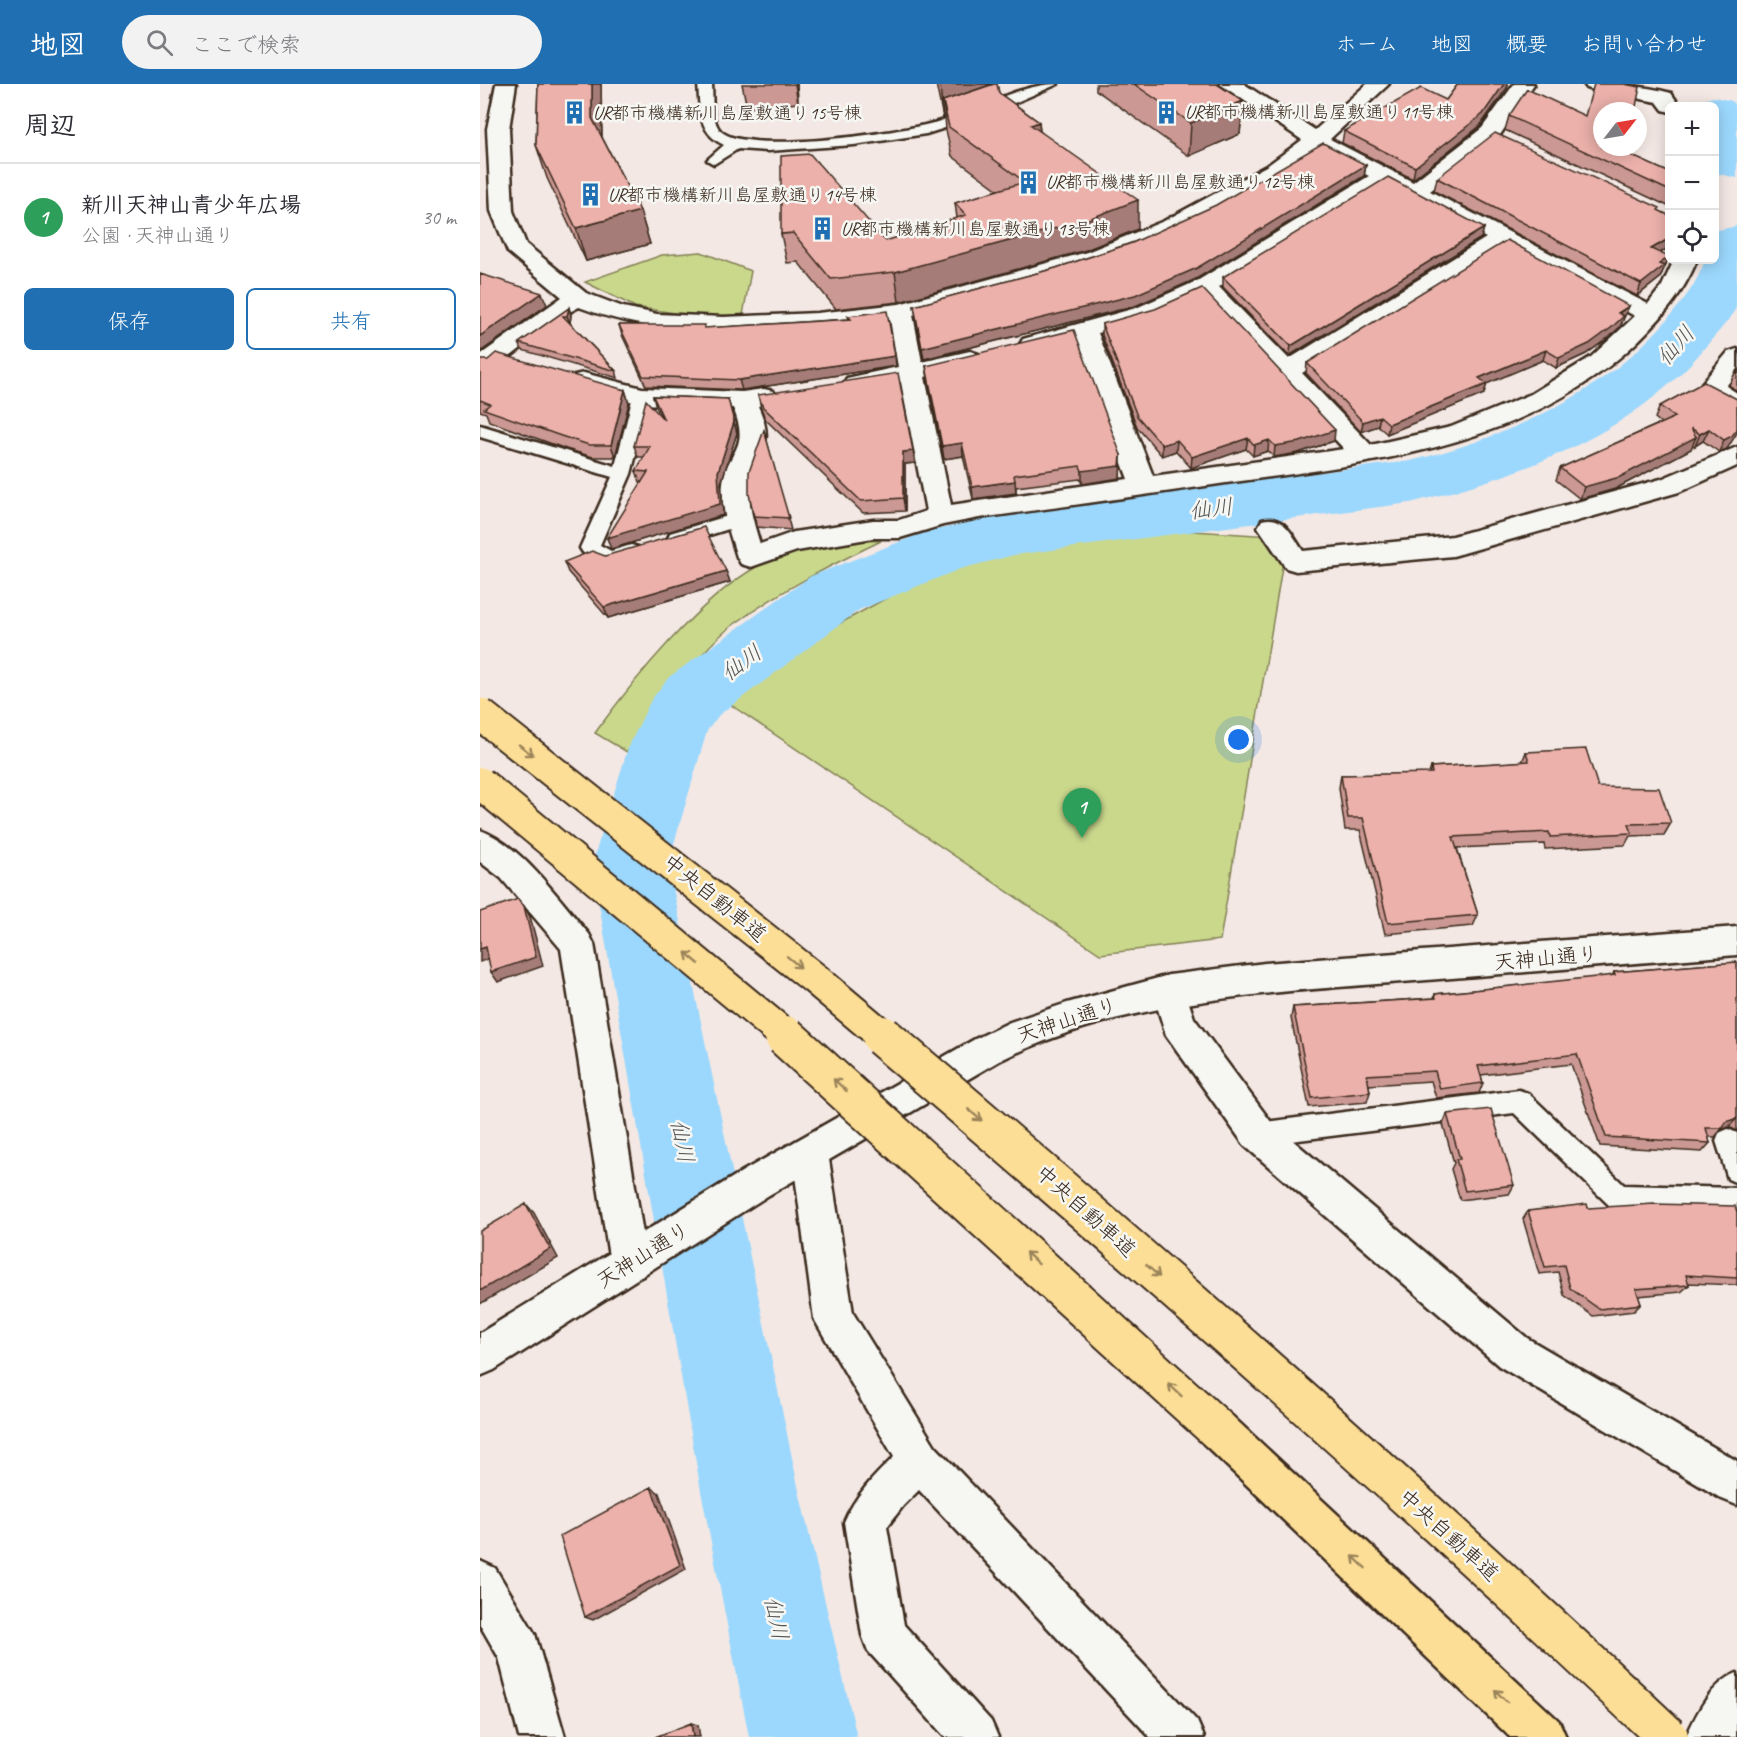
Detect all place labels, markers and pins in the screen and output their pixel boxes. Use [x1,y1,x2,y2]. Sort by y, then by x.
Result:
building icon: UR都市機構新川島屋敷通り11号棟 [1154,99,1180,125]
building icon: UR都市機構新川島屋敷通り15号棟 [562,100,588,126]
place label: UR都市機構新川島屋敷通り11号棟 [1185,101,1454,123]
place label: UR都市機構新川島屋敷通り15号棟 [593,102,862,124]
building icon: UR都市機構新川島屋敷通り12号棟 [1015,169,1041,195]
place label: UR都市機構新川島屋敷通り12号棟 [1046,171,1315,193]
building icon: UR都市機構新川島屋敷通り14号棟 [577,182,603,208]
place label: UR都市機構新川島屋敷通り14号棟 [608,184,877,206]
building icon: UR都市機構新川島屋敷通り13号棟 [810,216,836,242]
place label: UR都市機構新川島屋敷通り13号棟 [841,218,1110,240]
pin: 1 [1062,788,1102,838]

